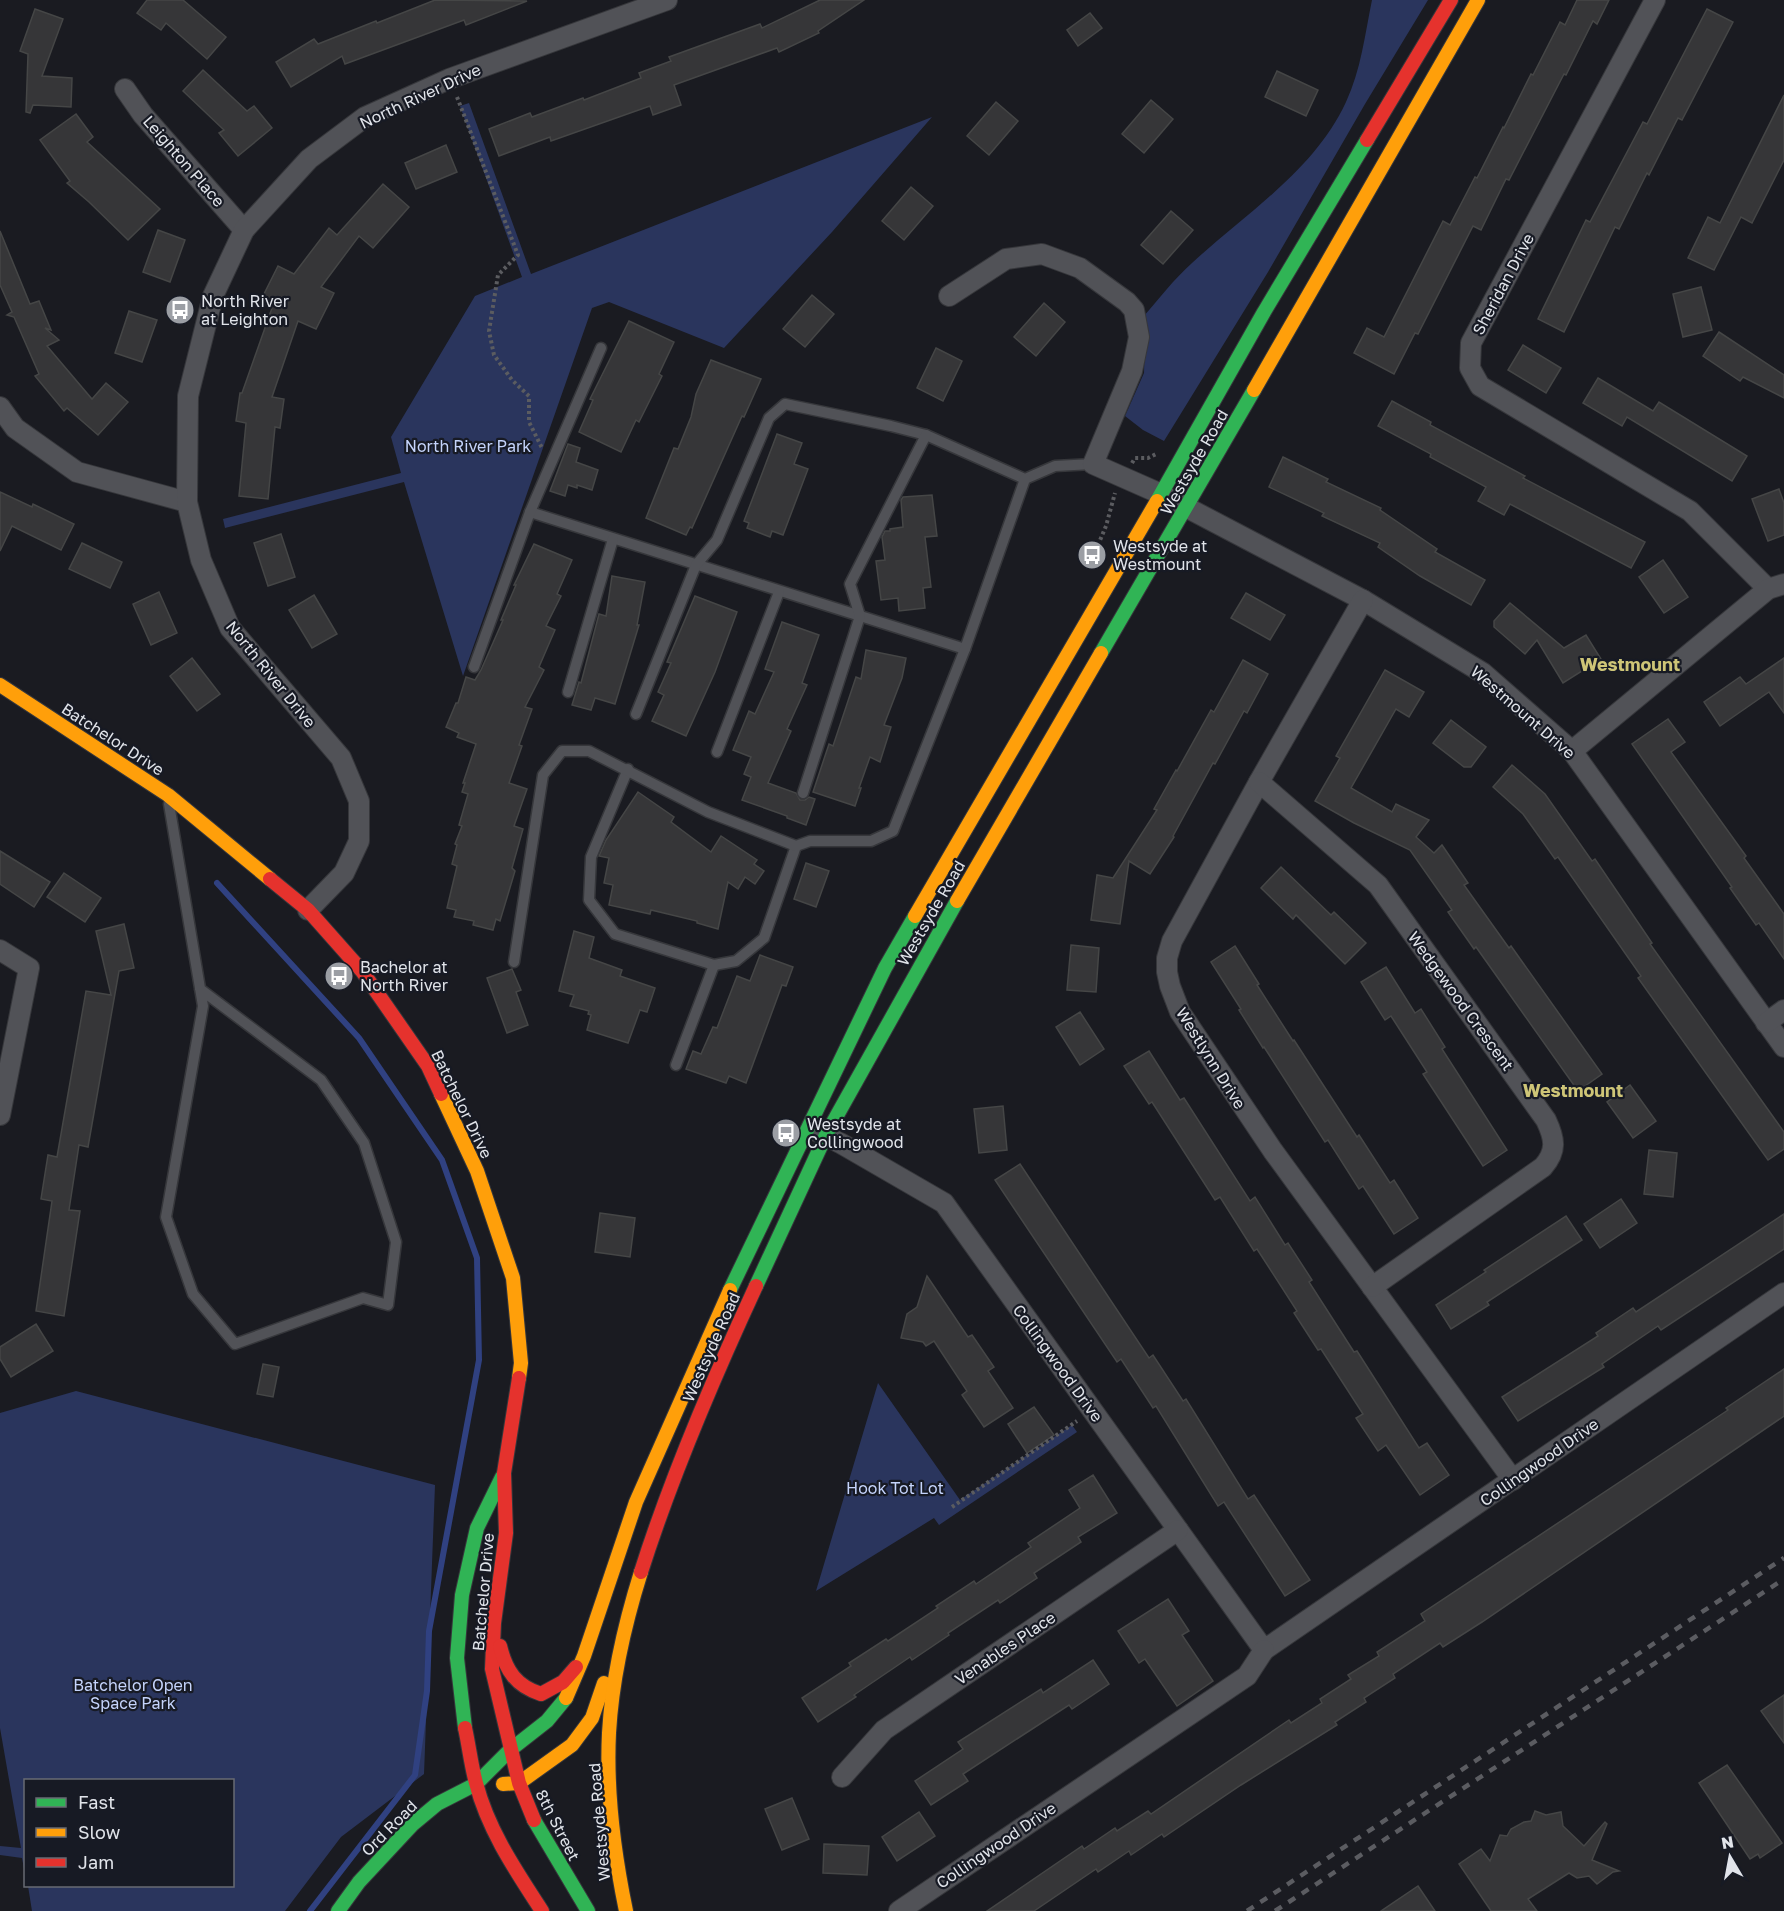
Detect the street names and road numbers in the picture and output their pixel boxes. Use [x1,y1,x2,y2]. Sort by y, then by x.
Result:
street label: North River Drive [356,59,484,133]
street label: Leighton Place [139,111,229,211]
street label: Sheridan Drive [1468,230,1538,338]
street label: Westsyde Road [1156,406,1232,518]
street label: North River Drive [222,617,320,731]
street label: Westmount Drive [1467,661,1579,763]
street label: Batchelor Drive [58,698,168,780]
street label: Westsyde Road [893,857,969,969]
street label: Wedgewood Crescent [1404,927,1518,1075]
street label: Westlynn Drive [1172,1004,1250,1112]
street label: Batchelor Drive [427,1046,497,1162]
street label: Westsyde Road [678,1289,744,1405]
street label: Collingwood Drive [1009,1300,1107,1426]
street label: Collingwood Drive [1476,1414,1602,1510]
street label: Batchelor Drive [468,1532,498,1652]
street label: Venables Place [951,1607,1059,1689]
street label: Westsyde Road [584,1762,614,1882]
street label: 8th Street [532,1786,584,1864]
street label: Ord Road [357,1796,421,1860]
street label: Collingwood Drive [932,1798,1060,1892]

